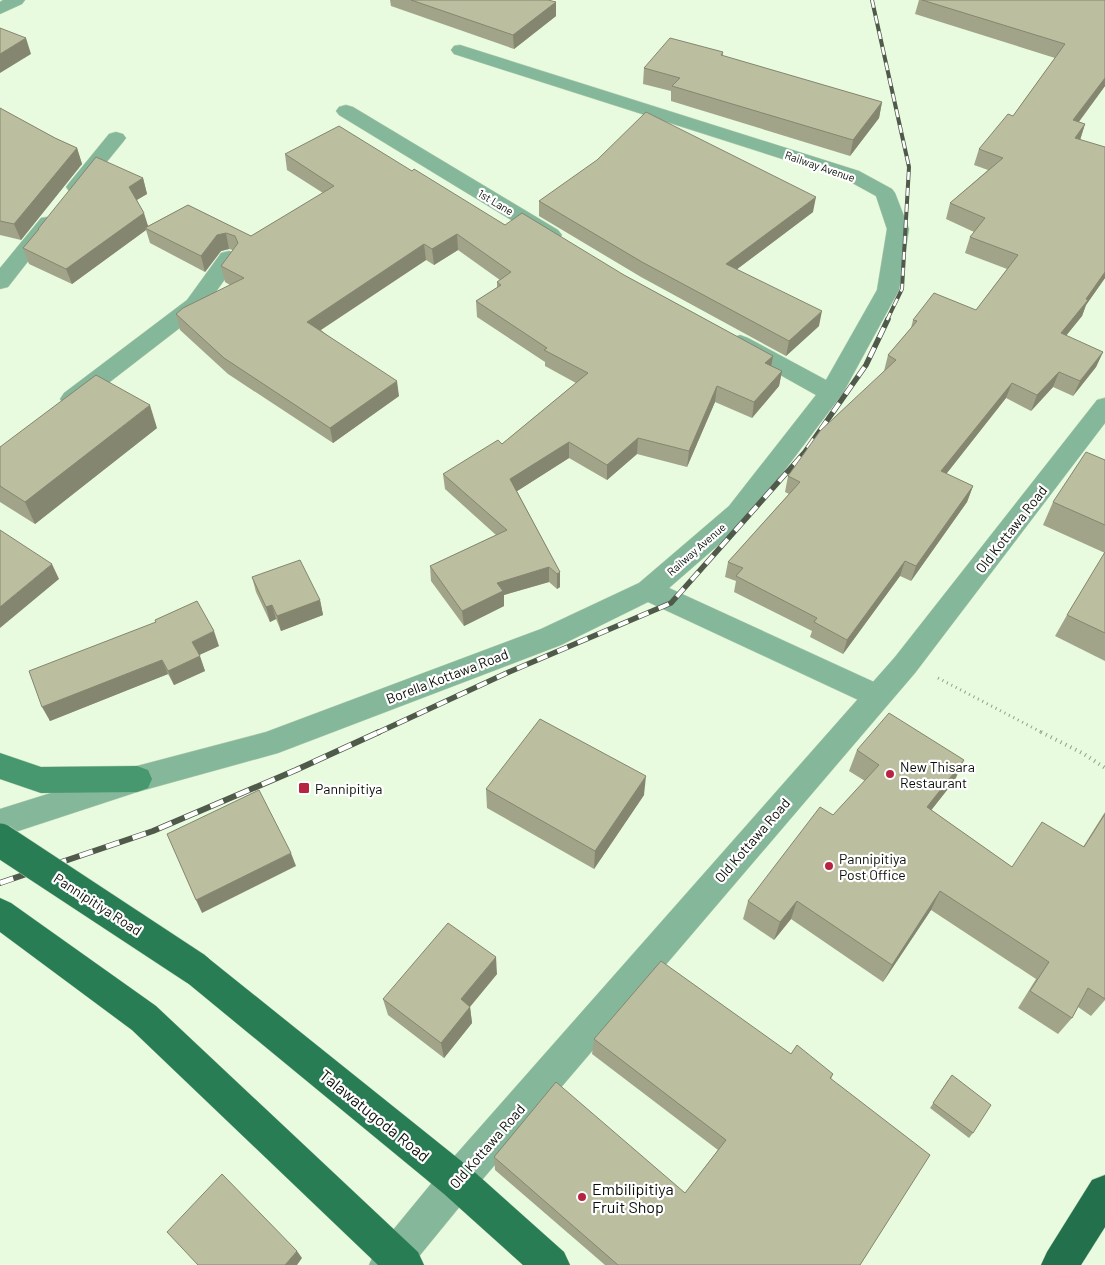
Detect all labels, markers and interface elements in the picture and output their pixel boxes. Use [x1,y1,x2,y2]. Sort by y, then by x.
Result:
street label: Railway Avenue [783,148,857,184]
street label: 1st Lane [476,186,516,218]
street label: Old Kottawa Road [972,482,1050,576]
street label: Railway Avenue [664,520,728,578]
street label: Borella Kottawa Road [384,645,510,707]
place label: New Thisara Restaurant [900,758,975,791]
marker: New Thisara Restaurant [884,768,896,780]
place label: Pannipitiya [315,780,382,797]
marker: Pannipitiya [297,781,311,795]
street label: Old Kottawa Road [711,794,793,886]
place label: Pannipitiya Post Office [839,850,906,883]
marker: Pannipitiya Post Office [823,860,835,872]
street label: Pannipitiya Road [51,869,145,939]
street label: Talawatugoda Road [316,1065,434,1165]
street label: Old Kottawa Road [446,1100,528,1192]
place label: Embilipitiya Fruit Shop [592,1179,674,1216]
marker: Embilipitiya Fruit Shop [576,1191,588,1203]

